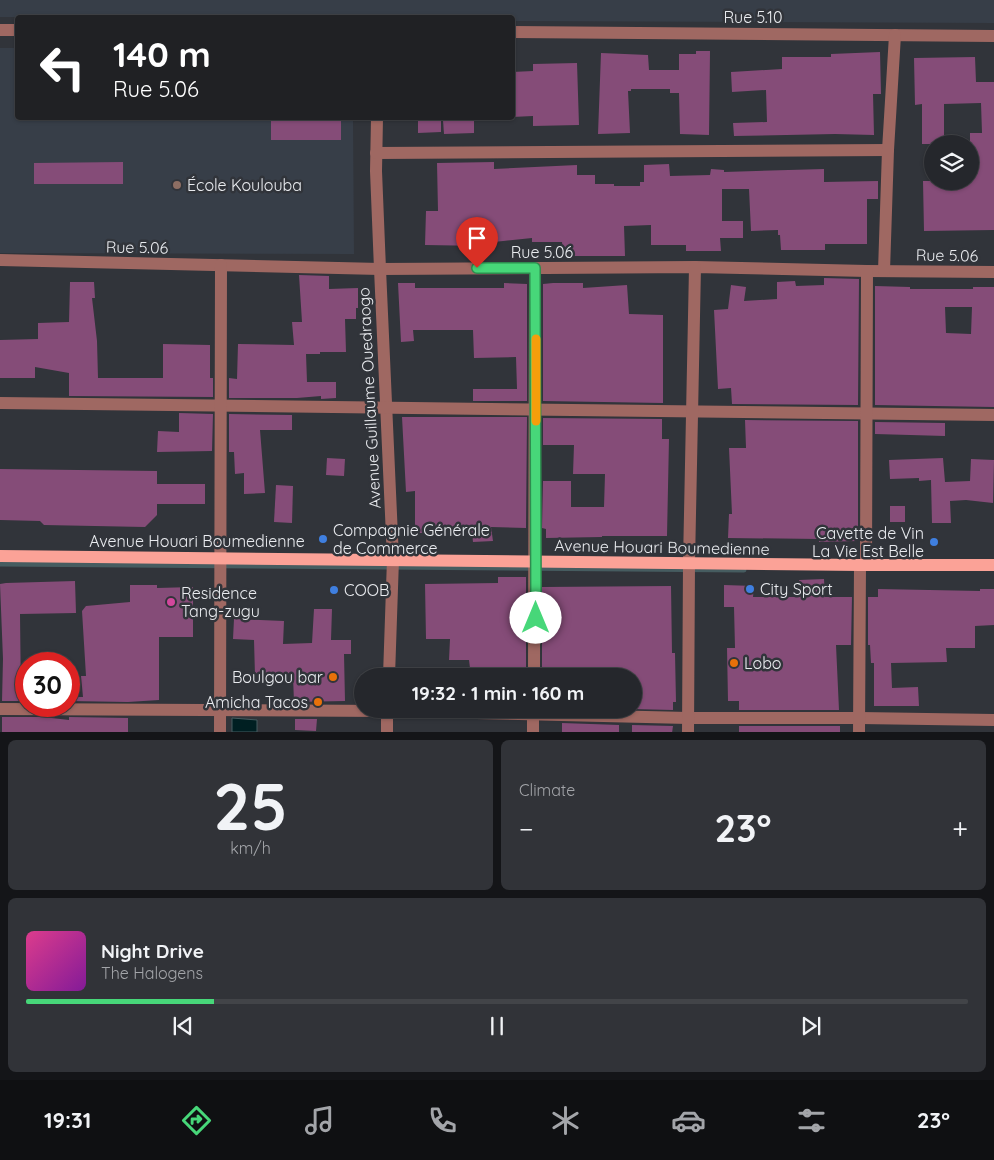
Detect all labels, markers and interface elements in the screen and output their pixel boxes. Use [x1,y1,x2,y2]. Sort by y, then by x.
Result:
street label: Rue 5.10 [723,7,783,27]
text: 140 m [113,32,211,76]
icon: left [30,35,95,100]
text: Rue 5.06 [113,75,199,103]
map controls [924,135,979,190]
button: layers [924,135,979,190]
place label: École Koulouba [187,175,302,195]
marker: École Koulouba [171,179,183,191]
pin [456,217,498,268]
icon: arrive [463,224,491,252]
street label: Rue 5.06 [106,236,169,258]
street label: Rue 5.06 [511,242,574,262]
street label: Rue 5.06 [916,244,979,266]
street label: Avenue Guillaume Ouedraogo [353,287,385,509]
place label: Compagnie Générale de Commerce [333,520,490,558]
place label: Cavette de Vin La Vie Est Belle [812,523,924,561]
street label: Avenue Houari Boumedienne [89,531,305,551]
marker: Compagnie Générale de Commerce [317,533,329,545]
street label: Avenue Houari Boumedienne [554,535,770,559]
marker: Cavette de Vin La Vie Est Belle [928,536,940,548]
place label: City Sport [760,579,833,599]
place label: COOB [344,580,389,600]
place label: Residence Tang-zugu [181,583,260,621]
marker: City Sport [744,583,756,595]
marker: COOB [328,584,340,596]
position arrow [509,591,561,643]
marker: Residence Tang-zugu [165,596,177,608]
speed limit sign: 30 [15,652,80,717]
place label: Lobo [744,653,782,673]
marker: Lobo [728,657,740,669]
place label: Boulgou bar [232,667,323,687]
marker: Boulgou bar [327,671,339,683]
text: 19:32 · 1 min · 160 m [412,681,584,705]
place label: Amicha Tacos [205,692,308,712]
marker: Amicha Tacos [312,696,324,708]
text: 25 [213,765,288,846]
text: Climate [519,780,575,800]
text: 23° [714,804,771,852]
text: − [519,811,534,846]
text: + [952,811,968,846]
text: km/h [230,838,271,858]
text: Night Drive [101,939,204,963]
text: The Halogens [101,963,203,983]
icon: previous [169,1012,197,1040]
icon: pause [483,1012,511,1040]
icon: next [797,1012,825,1040]
icon: directions [179,1103,214,1138]
icon: music [302,1103,337,1138]
icon: phone [425,1103,460,1138]
icon: climate [548,1103,583,1138]
icon: car [671,1103,706,1138]
icon: filters [794,1103,829,1138]
text: 19:31 [44,1106,91,1134]
text: 23° [917,1106,950,1134]

